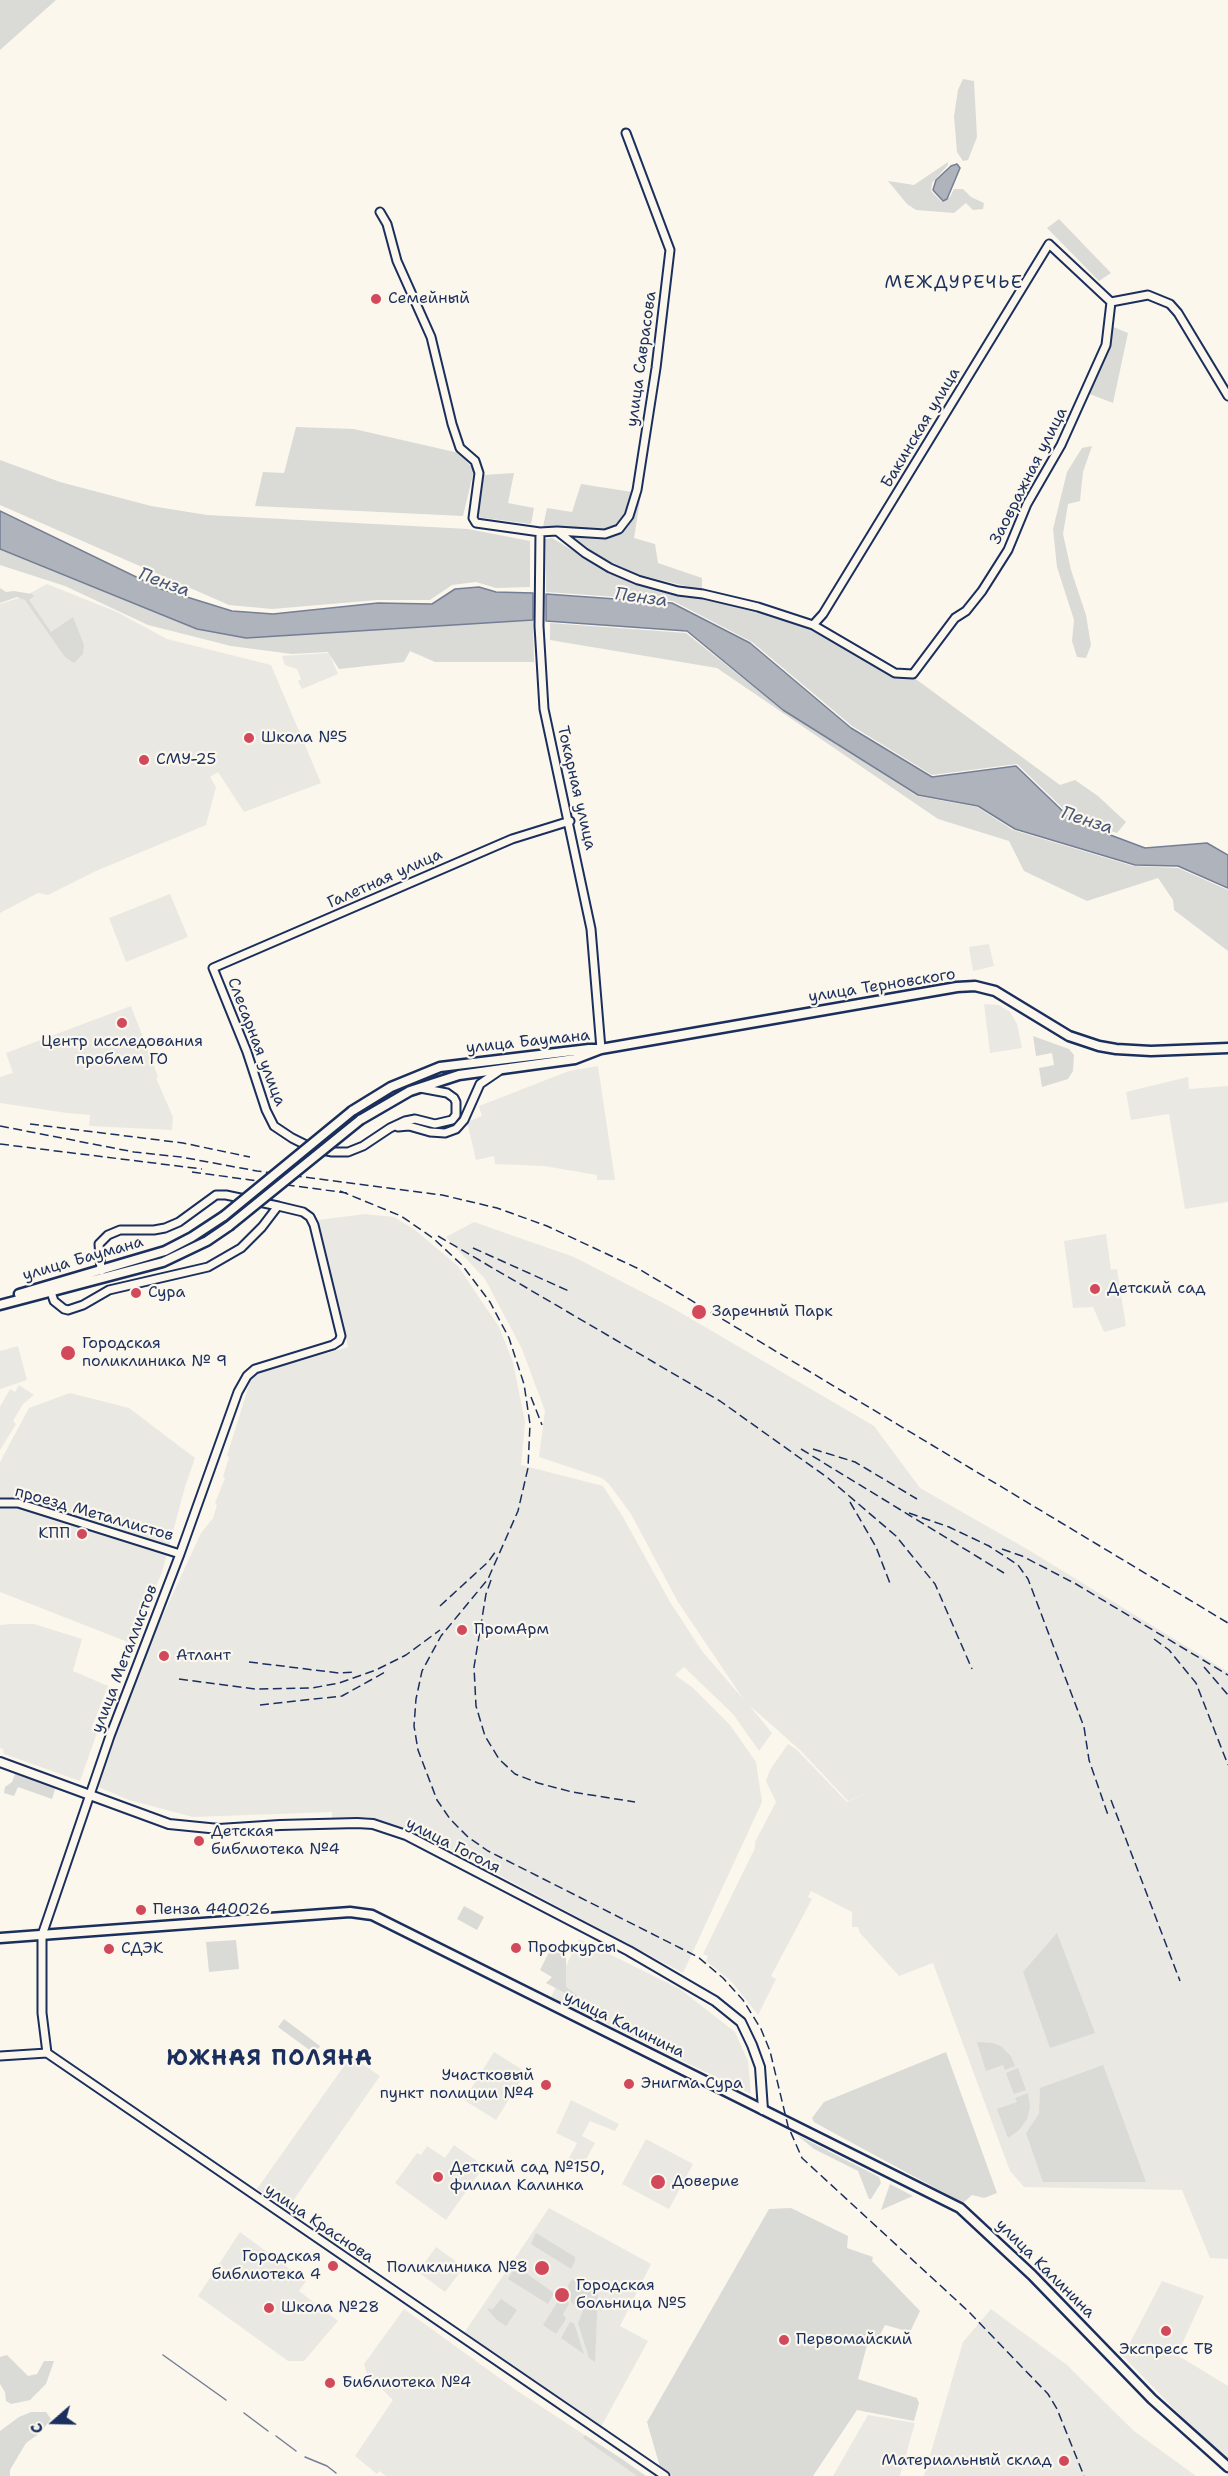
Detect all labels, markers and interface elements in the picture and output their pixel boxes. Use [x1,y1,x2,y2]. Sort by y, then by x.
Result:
district label: МЕЖДУРЕЧЬЕ [885,272,1023,294]
place label: Семейный [388,289,470,309]
street label: улица Саврасова [623,290,661,428]
marker: Семейный [369,292,383,306]
street label: Бакинская улица [878,364,964,492]
street label: Заовражная улица [986,404,1072,548]
water label: Пенза [135,564,193,602]
water label: Пенза [613,584,669,612]
street label: Токарная улица [552,724,600,852]
place label: Школа №5 [261,728,347,748]
marker: Школа №5 [242,731,256,745]
place label: СМУ-25 [156,750,216,770]
marker: СМУ-25 [137,753,151,767]
water label: Пенза [1058,803,1116,839]
street label: Галетная улица [325,845,445,913]
street label: улица Терновского [807,965,957,1007]
street label: Слесарная улица [223,975,289,1109]
marker: Центр исследования проблем ГО [115,1016,129,1030]
street label: улица Баумана [465,1026,591,1058]
place label: Центр исследования проблем ГО [41,1032,203,1070]
street label: улица Баумана [20,1233,146,1285]
place label: Детский сад [1107,1279,1206,1299]
marker: Детский сад [1088,1282,1102,1296]
place label: Сура [148,1283,186,1303]
marker: Сура [129,1286,143,1300]
place label: Заречный Парк [712,1302,833,1322]
marker: Заречный Парк [690,1303,708,1321]
place label: Городская поликлиника № 9 [82,1334,227,1372]
marker: Городская поликлиника № 9 [59,1344,77,1362]
street label: проезд Металлистов [13,1482,175,1546]
place label: КПП [38,1524,70,1544]
marker: КПП [75,1527,89,1541]
street label: улица Металлистов [88,1582,162,1736]
place label: ПромАрм [474,1620,549,1640]
marker: ПромАрм [455,1623,469,1637]
place label: Атлант [176,1646,231,1666]
marker: Атлант [157,1649,171,1663]
street label: улица Гоголя [403,1814,503,1878]
place label: Детская библиотека №4 [211,1822,340,1860]
marker: Детская библиотека №4 [192,1834,206,1848]
place label: Пенза 440026 [153,1900,270,1920]
marker: Пенза 440026 [134,1903,148,1917]
place label: Профкурсы [528,1938,616,1958]
place label: СДЭК [121,1939,163,1959]
marker: Профкурсы [509,1941,523,1955]
marker: СДЭК [102,1942,116,1956]
street label: улица Калинина [560,1987,688,2063]
district label: ЮЖНАЯ ПОЛЯНА [167,2046,373,2072]
place label: Участковый пункт полиции №4 [380,2066,534,2104]
place label: Энигма Сура [641,2074,743,2094]
marker: Энигма Сура [622,2077,636,2091]
marker: Участковый пункт полиции №4 [539,2078,553,2092]
place label: Детский сад №150, филиал Калинка [450,2158,605,2196]
marker: Детский сад №150, филиал Калинка [431,2170,445,2184]
place label: Доверие [672,2172,739,2192]
marker: Доверие [649,2173,667,2191]
street label: улица Краснова [261,2180,377,2268]
street label: улица Калинина [992,2216,1098,2322]
place label: Городская библиотека 4 [212,2247,321,2285]
place label: Поликлиника №8 [387,2258,528,2278]
marker: Городская библиотека 4 [326,2259,340,2273]
marker: Поликлиника №8 [533,2259,551,2277]
place label: Городская больница №5 [576,2276,686,2314]
marker: Городская больница №5 [553,2286,571,2304]
place label: Школа №28 [281,2298,380,2318]
marker: Школа №28 [262,2301,276,2315]
marker: Экспресс ТВ [1159,2324,1173,2338]
place label: Первомайский [796,2330,912,2350]
marker: Первомайский [777,2333,791,2347]
place label: Экспресс ТВ [1119,2340,1213,2360]
place label: Библиотека №4 [342,2373,471,2393]
marker: Библиотека №4 [323,2376,337,2390]
north arrow [24,2392,84,2452]
text: С [25,2420,48,2437]
place label: Материальный склад [882,2451,1052,2471]
marker: Материальный склад [1057,2454,1071,2468]

